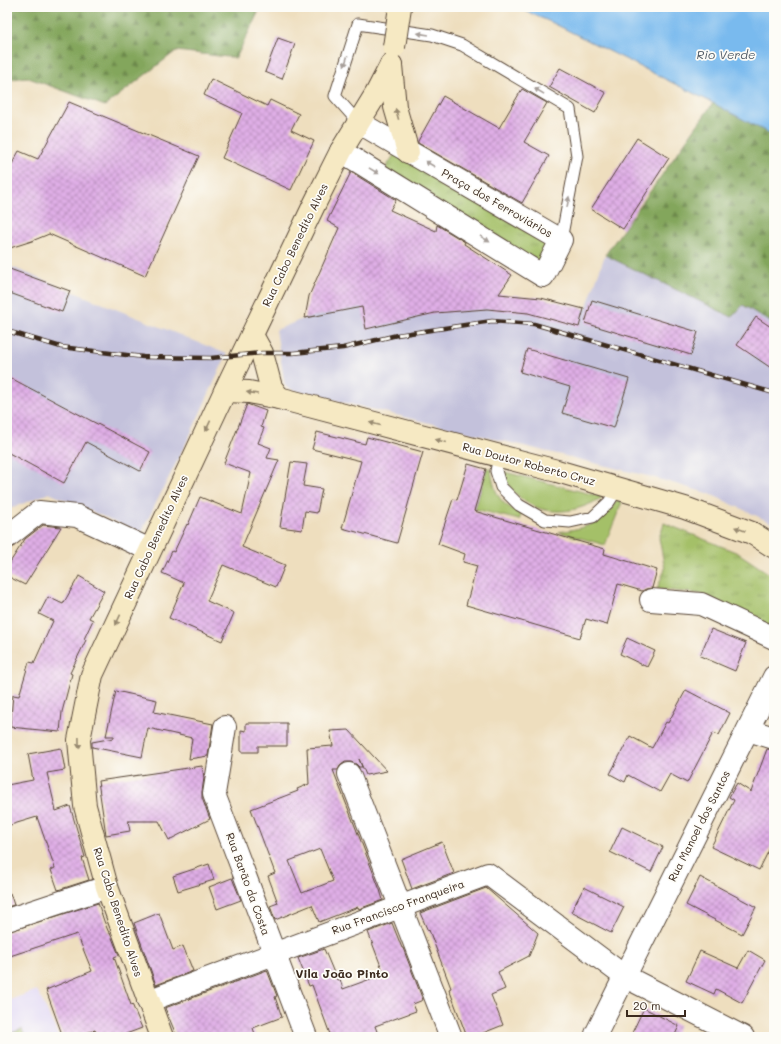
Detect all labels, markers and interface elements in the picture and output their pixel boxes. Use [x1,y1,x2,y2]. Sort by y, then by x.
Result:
one-way arrow [417,31,429,37]
water label: Rio Verde [697,46,755,62]
one-way arrow [343,55,349,67]
one-way arrow [533,87,545,94]
one-way arrow [394,108,400,120]
one-way arrow [424,161,436,168]
street label: Praça dos Ferroviários [439,165,555,240]
one-way arrow [369,167,379,175]
street label: Rua Cabo Benedito Alves [258,181,331,309]
one-way arrow [566,196,572,208]
one-way arrow [479,236,491,243]
one-way arrow [246,390,258,396]
one-way arrow [369,420,382,426]
one-way arrow [205,421,211,432]
one-way arrow [435,438,447,444]
street label: Rua Doutor Roberto Cruz [461,439,597,489]
street label: Rua Cabo Benedito Alves [120,472,191,601]
one-way arrow [734,525,746,531]
one-way arrow [114,614,121,626]
one-way arrow [76,737,83,749]
street label: Rua Manoel dos Santos [664,768,733,884]
street label: Rua Barão da Costa [223,830,274,937]
street label: Rua Cabo Benedito Alves [90,845,147,979]
street label: Rua Francisco Franqueira [329,875,466,938]
district label: Vila João Pinto [296,965,388,981]
scale bar [627,992,685,1018]
text: 20 m [633,997,661,1013]

